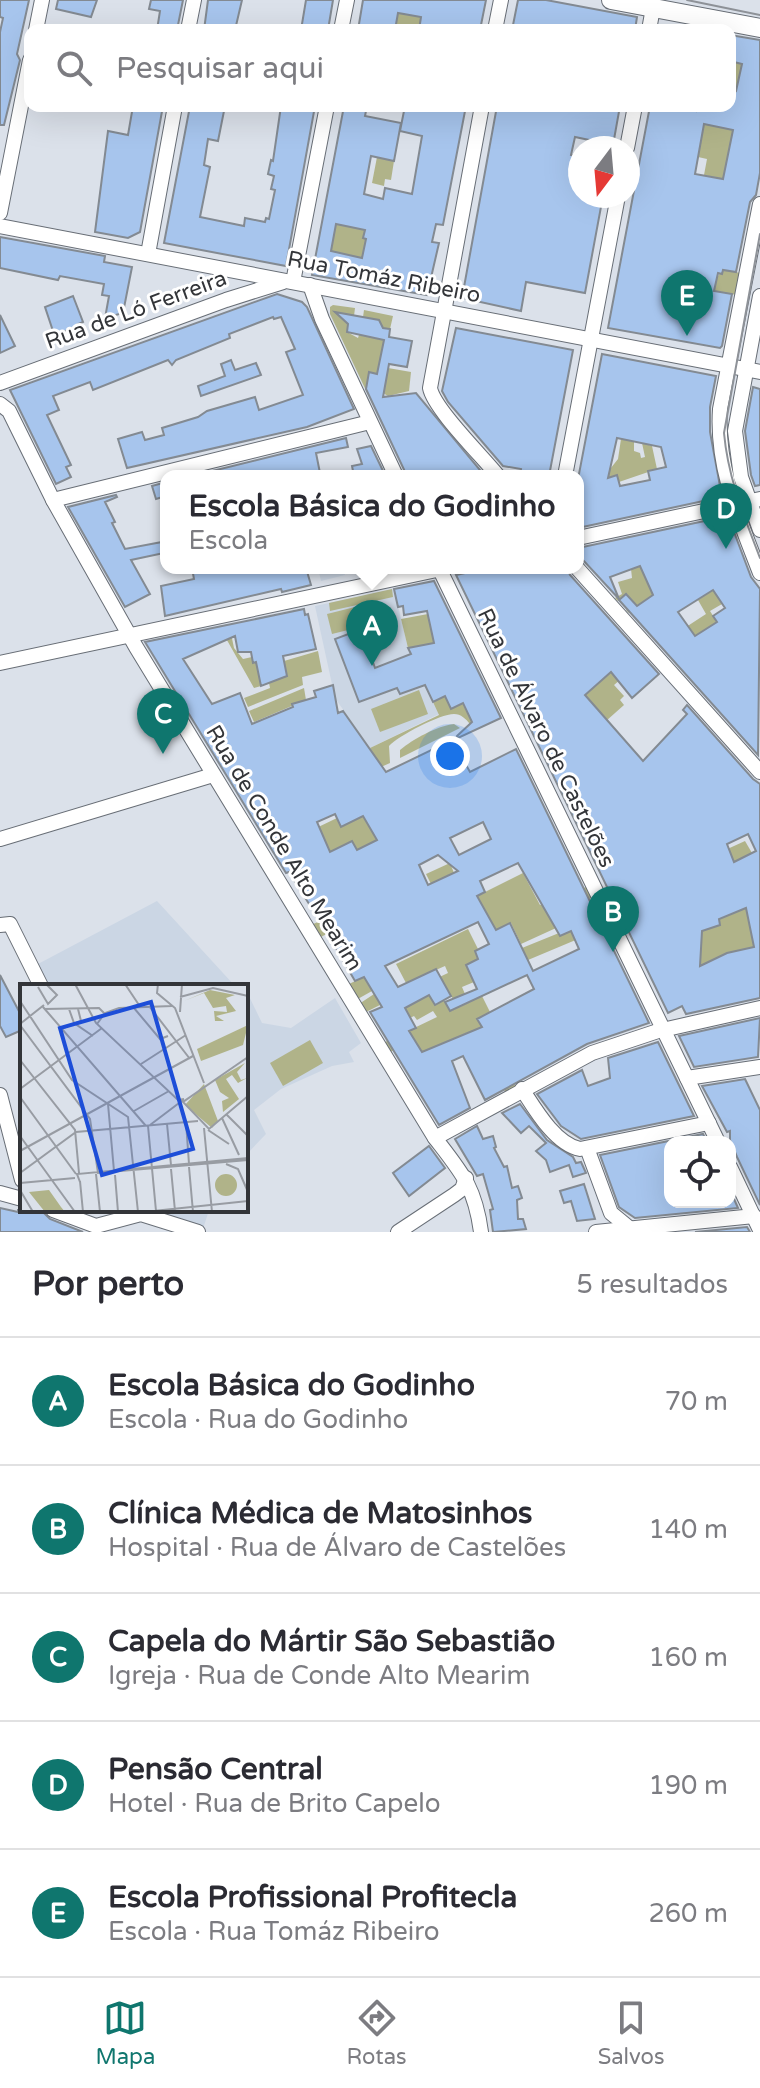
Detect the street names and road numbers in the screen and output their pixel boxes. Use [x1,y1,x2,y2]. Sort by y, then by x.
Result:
street label: Rua Tomáz Ribeiro [285,246,483,308]
street label: Rua de Ló Ferreira [42,265,230,355]
street label: Rua de Álvaro de Castelões [472,604,621,872]
street label: Rua de Conde Alto Mearim [200,720,368,976]

